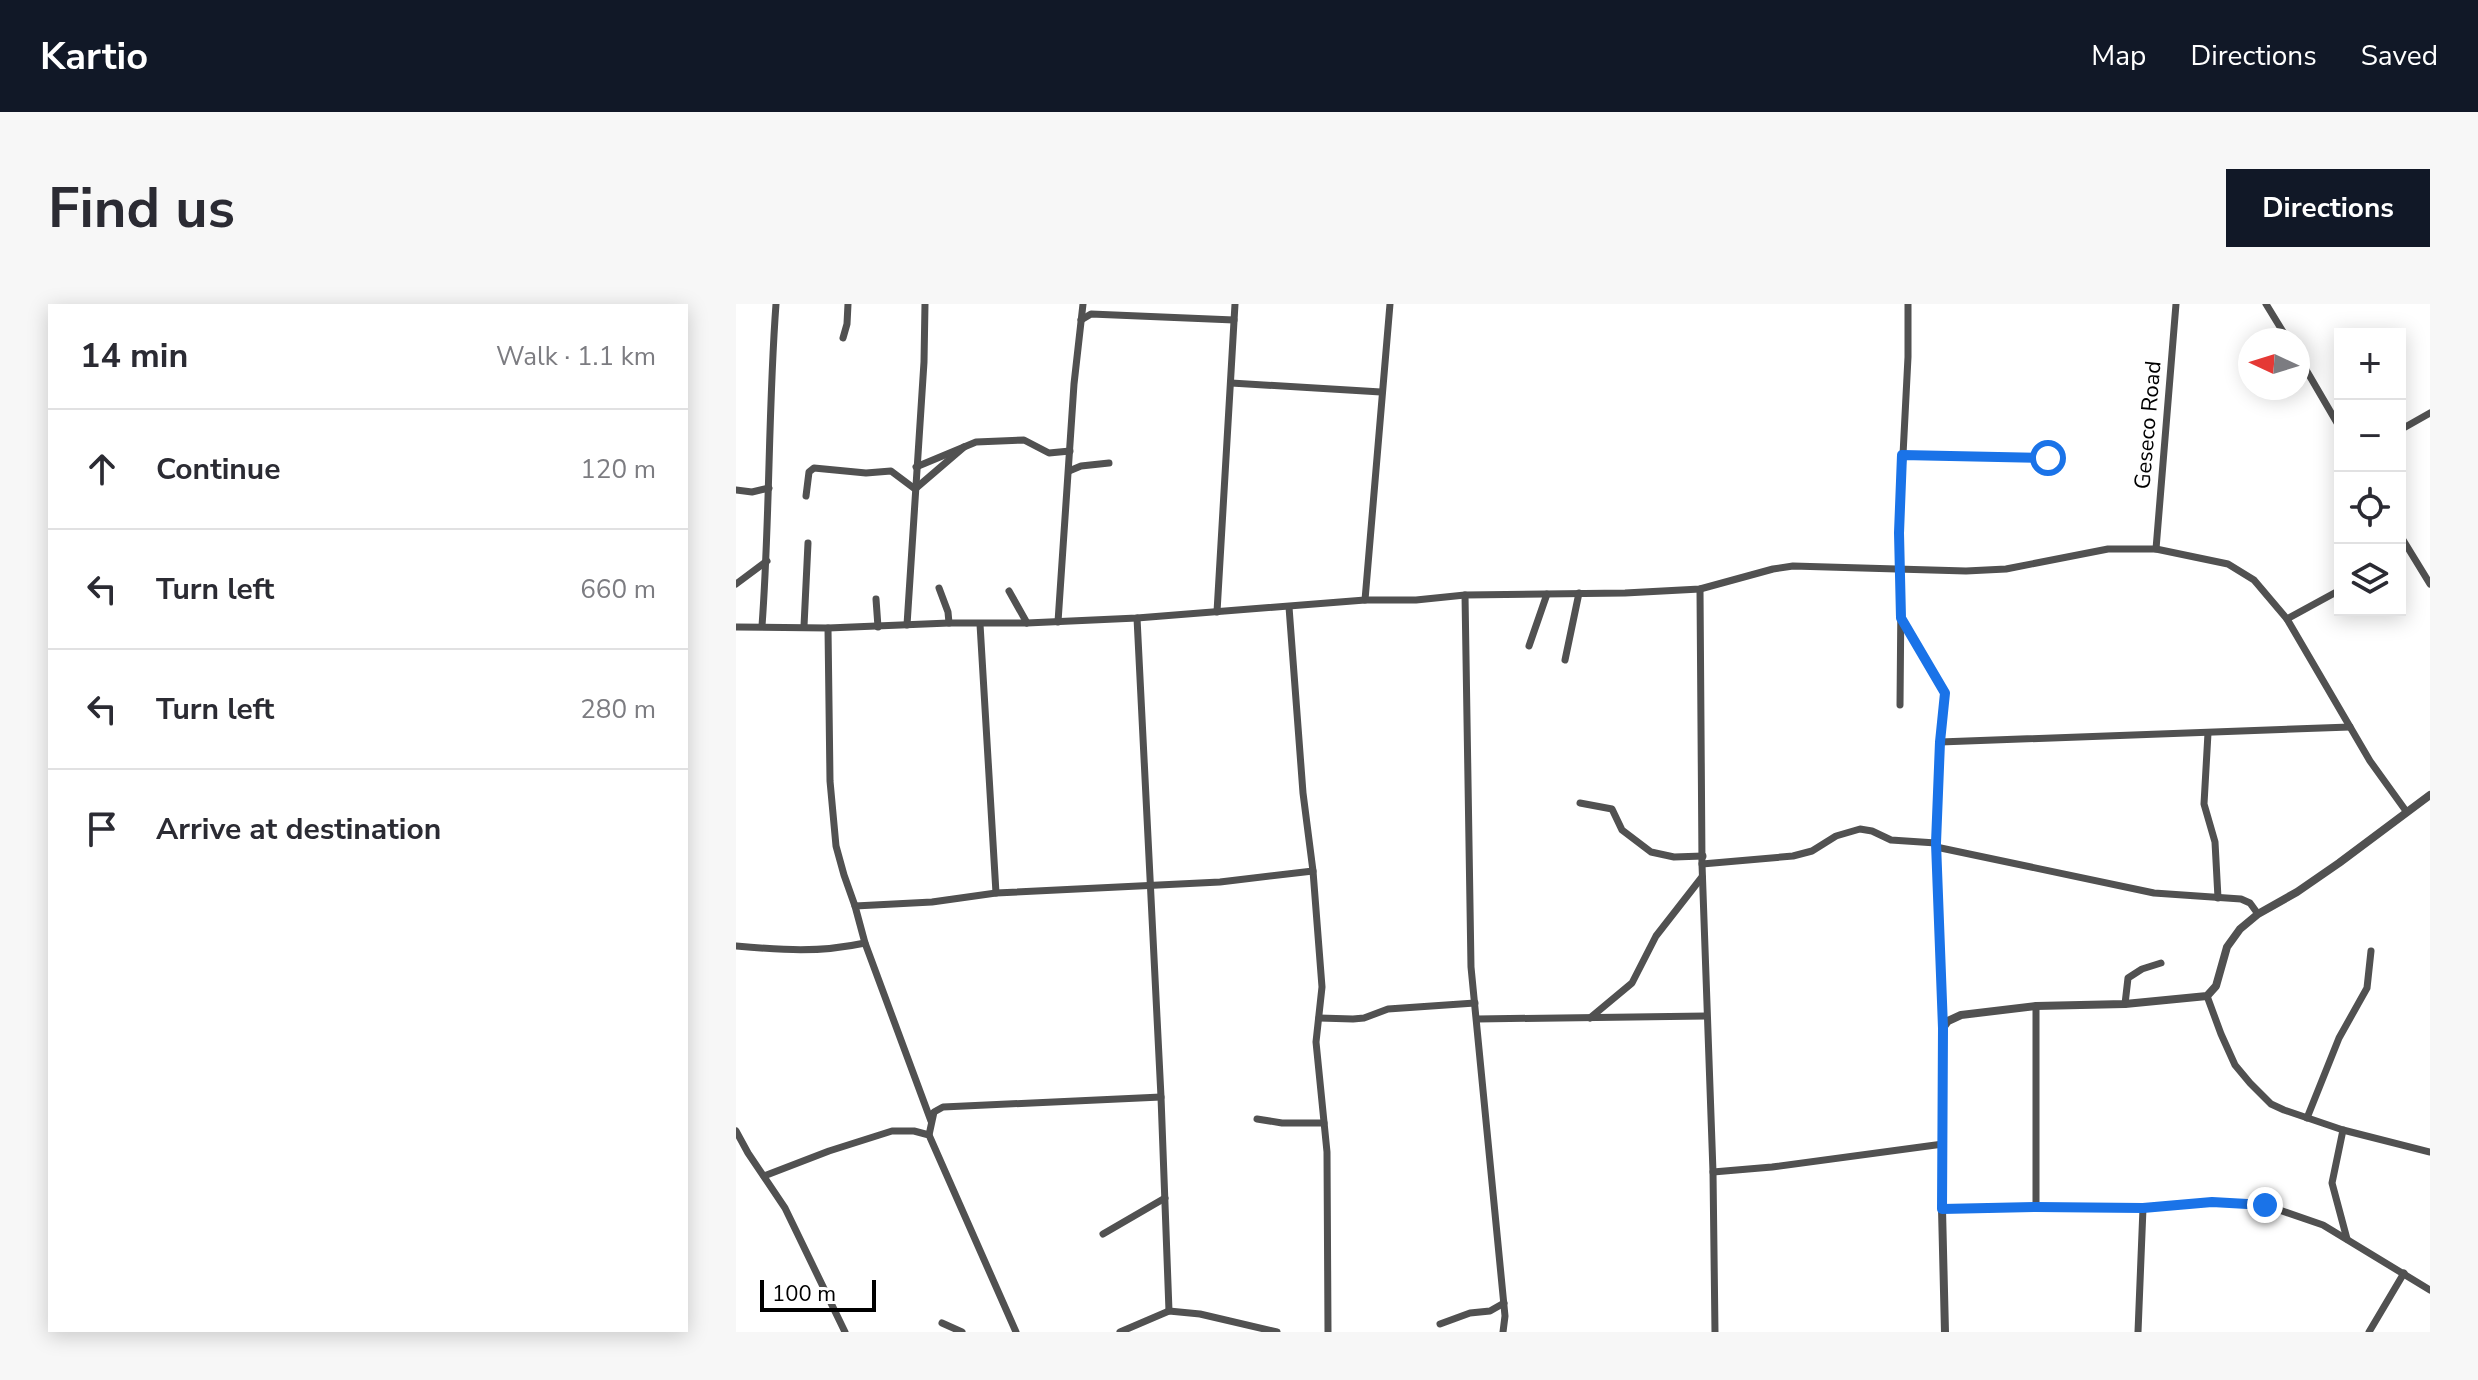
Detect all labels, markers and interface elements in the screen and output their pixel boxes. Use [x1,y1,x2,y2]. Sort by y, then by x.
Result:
text: Kartio [40,31,148,82]
text: Map [2091,37,2146,75]
text: Directions [2190,37,2317,75]
text: Saved [2361,37,2438,75]
button: Directions [2226,169,2430,247]
text: Find us [48,170,235,247]
north arrow [2238,328,2310,400]
map controls [2334,328,2406,616]
button: + [2334,328,2406,400]
text: 14 min [80,333,188,379]
text: Walk · 1.1 km [496,339,656,374]
street label: Geseco Road [2127,359,2169,491]
button: − [2334,400,2406,472]
route start [2030,440,2066,476]
icon: ahead [80,447,124,491]
text: Continue [156,449,281,490]
text: 120 m [580,452,656,487]
button: locate [2334,472,2406,544]
button: layers [2334,544,2406,616]
icon: left [80,567,124,611]
text: Turn left [156,569,274,610]
text: 660 m [580,572,656,607]
icon: left [80,687,124,731]
text: Turn left [156,689,274,730]
text: 280 m [580,692,656,727]
icon: arrive [80,807,124,851]
text: Arrive at destination [156,809,441,850]
route end [2247,1187,2283,1223]
scale bar [760,1276,876,1312]
text: 100 m [772,1279,836,1309]

